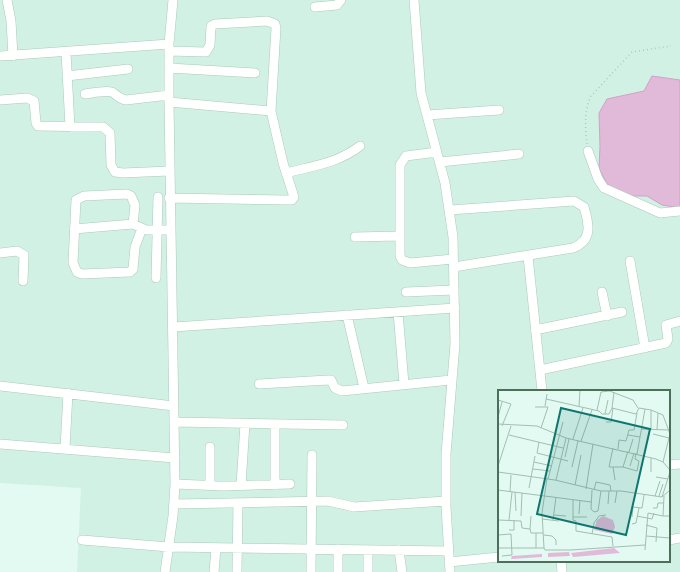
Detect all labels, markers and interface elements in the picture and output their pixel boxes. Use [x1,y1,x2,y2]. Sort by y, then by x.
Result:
inset map [498,390,670,562]

